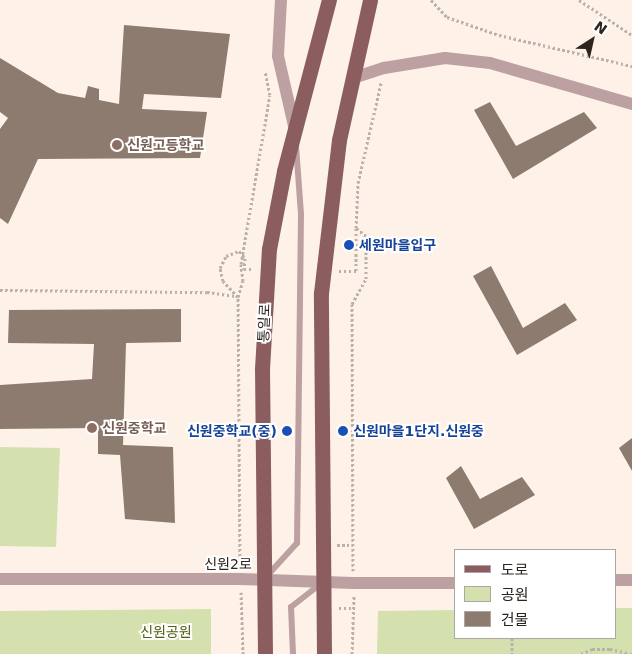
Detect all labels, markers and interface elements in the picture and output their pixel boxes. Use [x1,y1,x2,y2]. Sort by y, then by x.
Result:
north arrow [567,15,617,65]
text: N [591,18,610,38]
place label: 신원고등학교 [127,137,204,153]
marker: 신원고등학교 [111,139,123,151]
place label: 세원마을입구 [359,237,436,253]
marker: 세원마을입구 [343,239,355,251]
street label: 통일로 [255,303,273,343]
place label: 신원중학교 [102,420,166,436]
marker: 신원중학교 [86,422,98,434]
place label: 신원중학교(중) [187,423,277,439]
place label: 신원마을1단지.신원중 [353,423,484,439]
marker: 신원중학교(중) [281,425,293,437]
marker: 신원마을1단지.신원중 [337,425,349,437]
legend [454,549,617,639]
street label: 신원2로 [204,556,252,572]
text: 도로 [501,561,529,579]
text: 공원 [501,586,529,604]
text: 건물 [501,611,529,629]
park label: 신원공원 [140,624,192,640]

